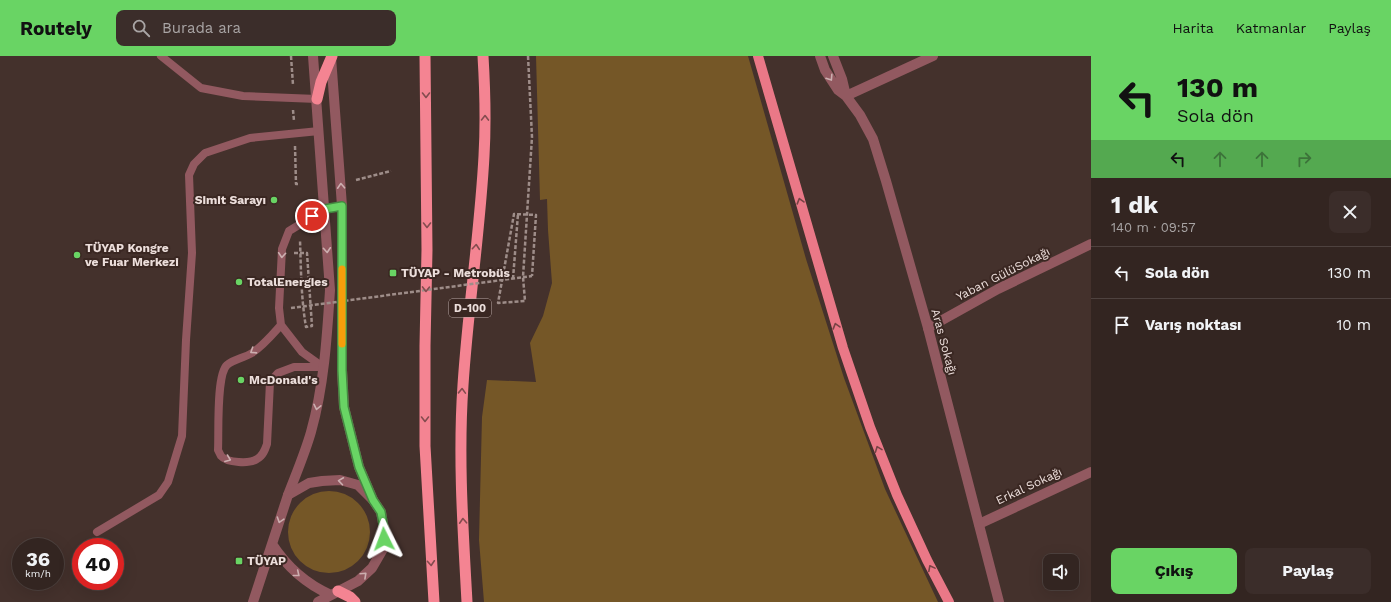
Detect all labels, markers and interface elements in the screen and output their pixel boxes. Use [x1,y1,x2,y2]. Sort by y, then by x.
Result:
search box [116,10,396,46]
text: Routely [20,17,92,40]
icon: search [130,17,152,39]
text: Burada ara [162,19,241,37]
text: Harita [1172,20,1214,36]
text: Katmanlar [1236,20,1306,36]
text: Paylaş [1328,20,1371,36]
text: 130 m [1177,71,1258,104]
icon: left [1111,72,1163,124]
one-way arrow [825,74,833,81]
one-way arrow [422,92,430,98]
text: Sola dön [1177,105,1254,126]
one-way arrow [481,115,489,121]
icon: left [1167,148,1189,170]
icon: ahead [1209,148,1231,170]
icon: ahead [1251,148,1273,170]
icon: right [1293,148,1315,170]
one-way arrow [336,183,345,189]
text: 1 dk [1111,191,1158,219]
button: close [1329,191,1371,233]
place label: Simit Sarayı [195,193,266,207]
marker: Simit Sarayı [269,195,279,205]
one-way arrow [796,198,805,205]
pin [295,199,329,233]
icon: arrive [301,205,323,227]
text: 140 m · 09:57 [1111,220,1196,235]
one-way arrow [423,222,431,228]
place label: TÜYAP Kongre ve Fuar Merkezi [84,241,179,269]
one-way arrow [471,244,480,250]
street label: Yaban GülüSokağı [954,244,1052,304]
one-way arrow [323,247,332,253]
marker: TÜYAP Kongre ve Fuar Merkezi [72,250,82,260]
one-way arrow [278,252,286,258]
icon: left [1111,262,1133,284]
text: Sola dön [1145,264,1209,282]
text: 130 m [1328,264,1371,282]
place label: TÜYAP - Metrobüs [401,266,510,280]
marker: TÜYAP - Metrobüs [388,268,398,278]
place label: TotalEnergies [247,275,328,289]
marker: TotalEnergies [234,277,244,287]
one-way arrow [422,286,430,292]
road number: D-100 [449,299,491,317]
street label: Aras Sokağı [928,307,960,377]
icon: arrive [1111,314,1133,336]
text: Varış noktası [1145,316,1242,334]
text: 10 m [1336,316,1371,334]
one-way arrow [833,322,841,329]
one-way arrow [250,347,257,354]
place label: McDonald's [249,373,318,387]
marker: McDonald's [236,375,246,385]
one-way arrow [458,388,467,394]
one-way arrow [313,404,321,410]
one-way arrow [421,416,429,422]
one-way arrow [875,445,883,452]
one-way arrow [224,454,231,462]
street label: Erkal Sokağı [994,465,1064,507]
one-way arrow [338,477,344,486]
one-way arrow [277,516,285,523]
position arrow [363,518,405,560]
one-way arrow [458,518,467,524]
speed limit sign: 40 [72,538,124,590]
text: 36 [26,547,50,571]
button: Çıkış [1111,548,1237,594]
button: Paylaş [1245,548,1371,594]
place label: TÜYAP [247,554,286,568]
map controls [1043,554,1079,590]
button: sound [1043,554,1079,590]
marker: TÜYAP [234,556,244,566]
one-way arrow [427,560,436,566]
one-way arrow [928,565,935,572]
text: km/h [25,568,51,579]
one-way arrow [293,569,300,576]
one-way arrow [360,573,367,580]

